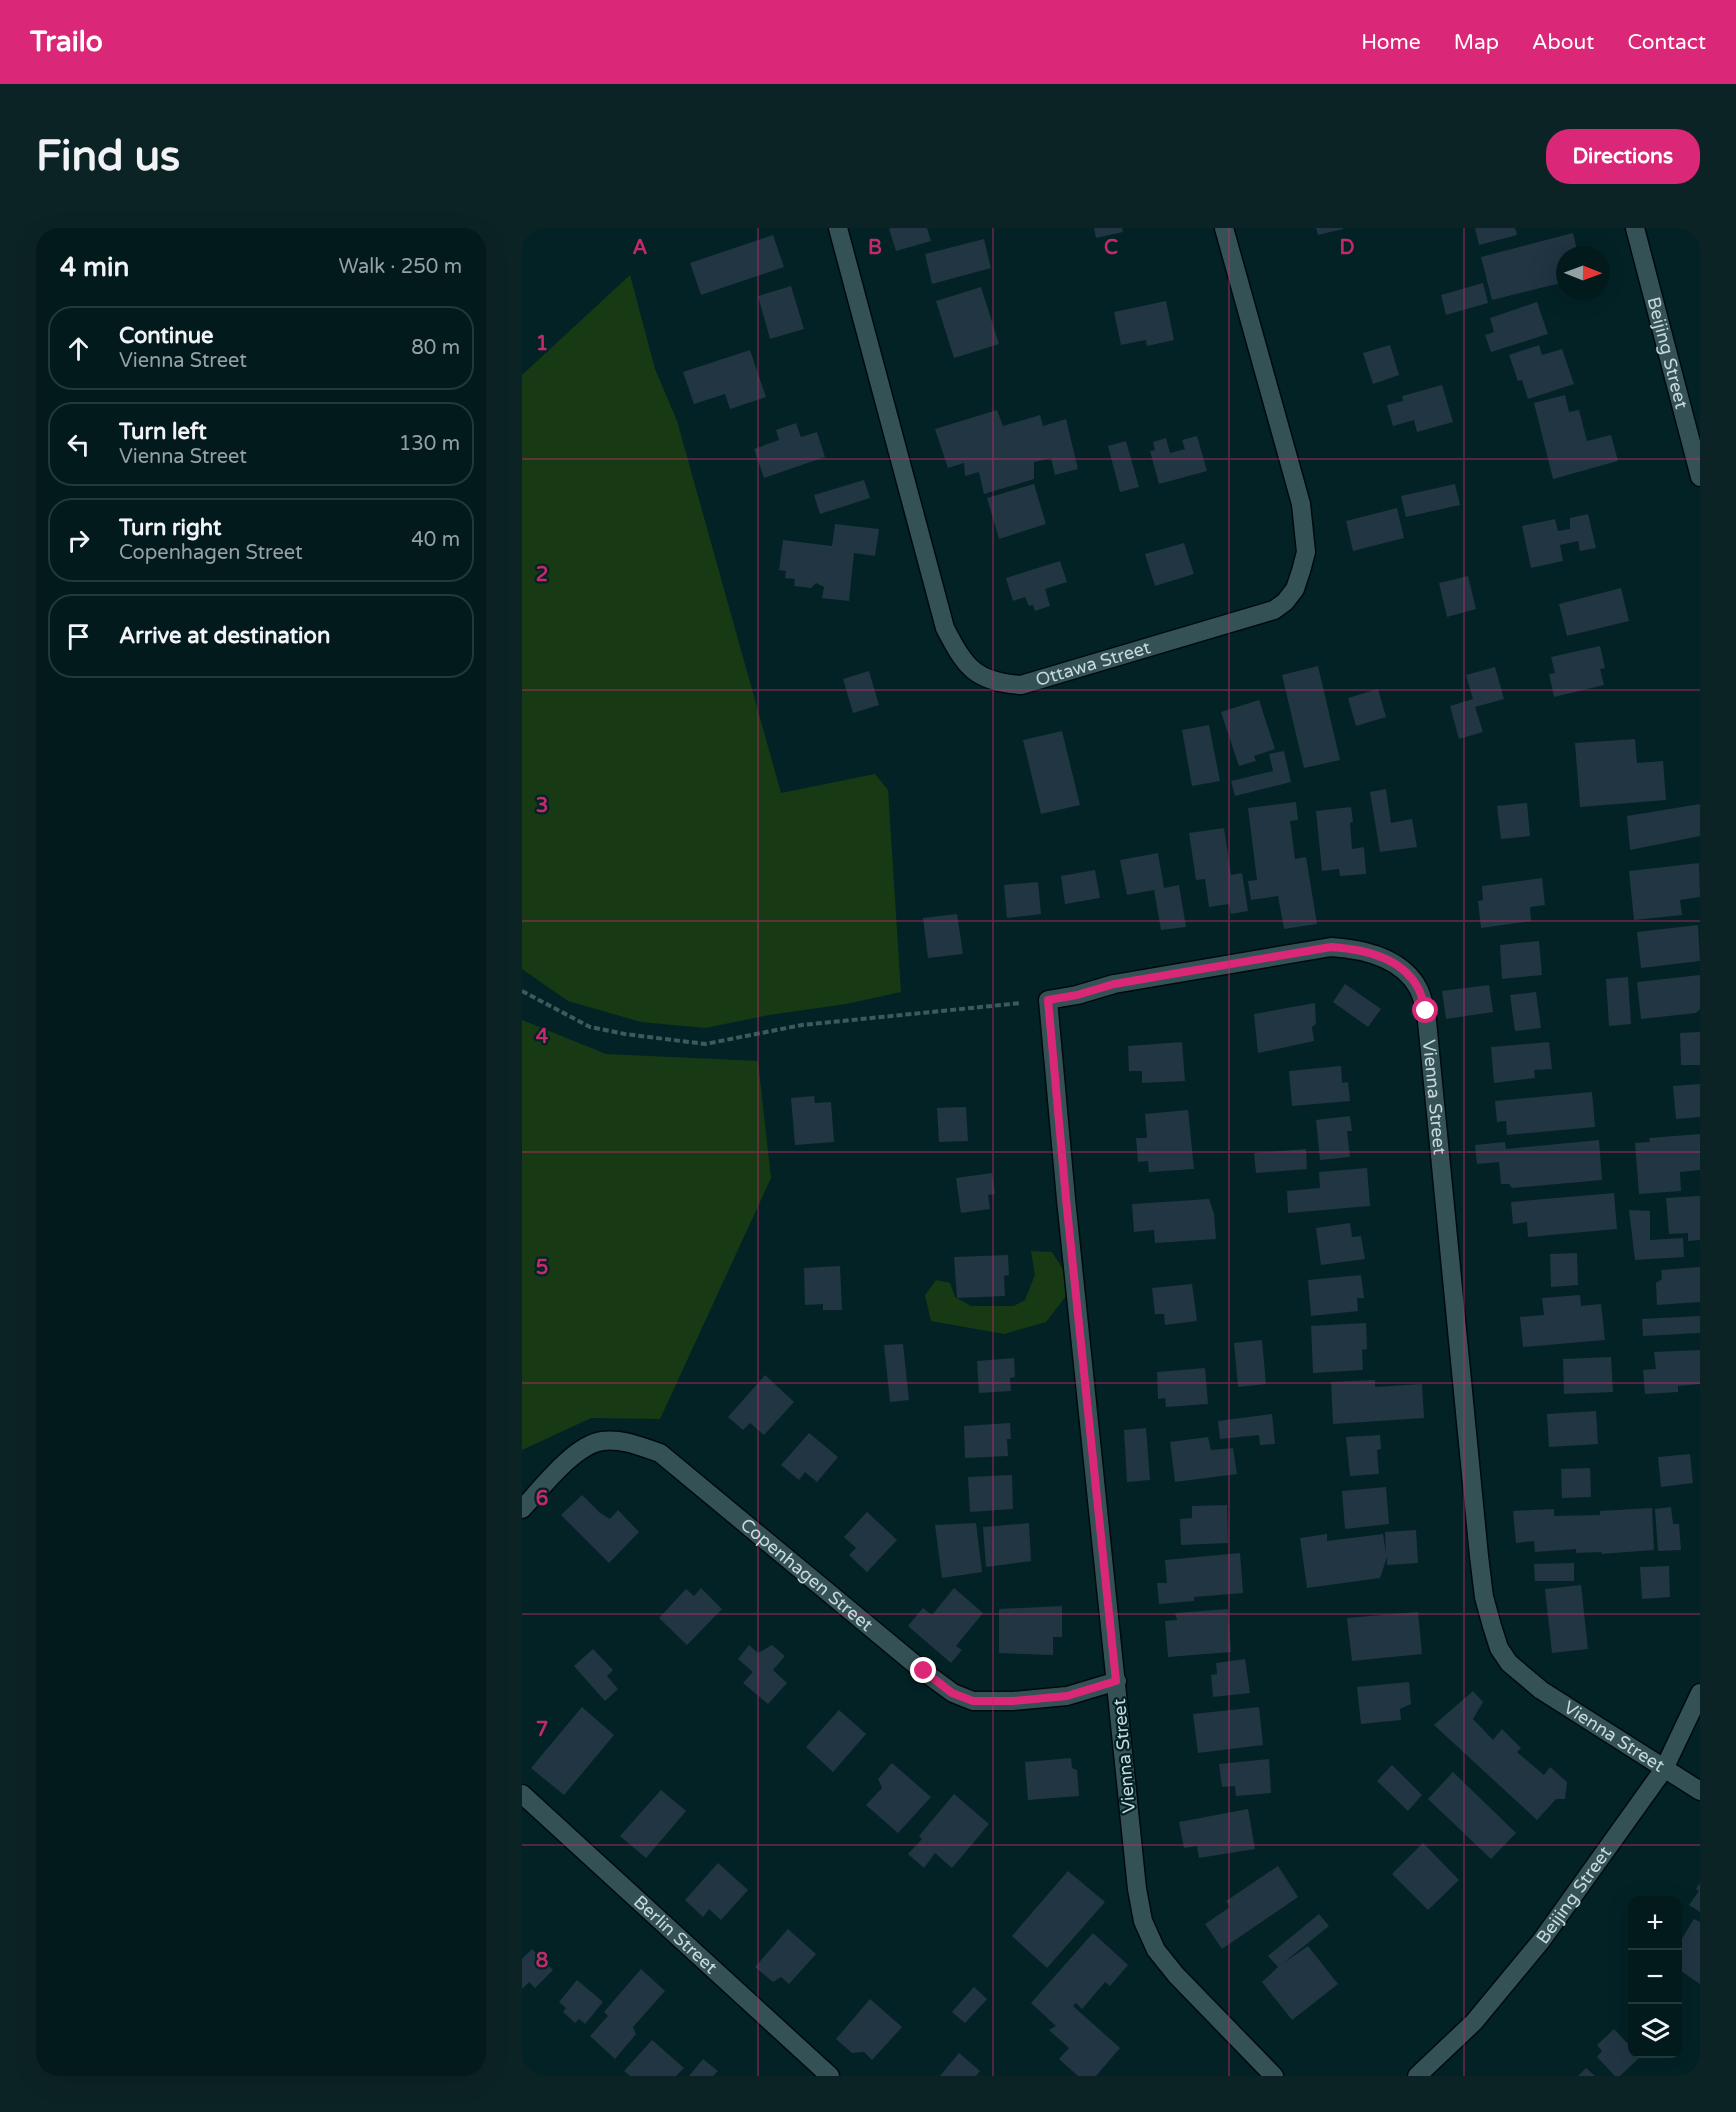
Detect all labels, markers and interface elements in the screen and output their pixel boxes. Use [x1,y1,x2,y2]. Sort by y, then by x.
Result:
text: Trailo [30,25,103,59]
text: Home [1361,30,1421,55]
text: Map [1454,30,1499,55]
text: About [1532,30,1594,55]
text: Contact [1627,30,1706,55]
button: Directions [1546,129,1700,184]
text: Find us [36,131,180,182]
text: A [633,236,648,260]
text: B [868,236,882,260]
text: C [1104,236,1118,260]
text: D [1339,236,1355,260]
north arrow [1556,246,1610,300]
text: 4 min [60,252,129,283]
text: Walk · 250 m [339,255,462,279]
street label: Beijing Street [1642,295,1693,411]
text: Continue [119,323,214,349]
icon: ahead [62,332,95,365]
text: 1 [536,332,548,356]
text: 80 m [411,336,460,360]
text: Vienna Street [119,349,247,373]
text: Turn left [119,419,207,445]
icon: left [62,428,95,461]
text: 130 m [399,432,460,456]
text: Vienna Street [119,445,247,469]
text: Turn right [119,515,221,541]
icon: right [62,524,95,557]
text: 40 m [411,528,460,552]
text: Copenhagen Street [119,541,303,565]
text: 2 [536,563,548,587]
icon: arrive [62,620,95,653]
text: Arrive at destination [119,623,330,649]
street label: Ottawa Street [1033,636,1153,691]
text: 3 [536,794,548,818]
route start [1412,997,1438,1023]
text: 4 [536,1025,549,1049]
street label: Vienna Street [1418,1039,1451,1156]
text: 5 [536,1256,548,1280]
text: 6 [536,1487,548,1511]
street label: Copenhagen Street [736,1513,878,1636]
route end [910,1657,936,1683]
street label: Vienna Street [1560,1696,1669,1777]
street label: Vienna Street [1108,1698,1140,1814]
text: 7 [536,1718,548,1742]
street label: Beijing Street [1531,1842,1616,1948]
street label: Berlin Street [629,1891,722,1978]
map controls [1628,1896,1682,2058]
button: + [1628,1896,1682,1950]
text: 8 [536,1949,548,1973]
button: − [1628,1950,1682,2004]
button: layers [1628,2004,1682,2058]

